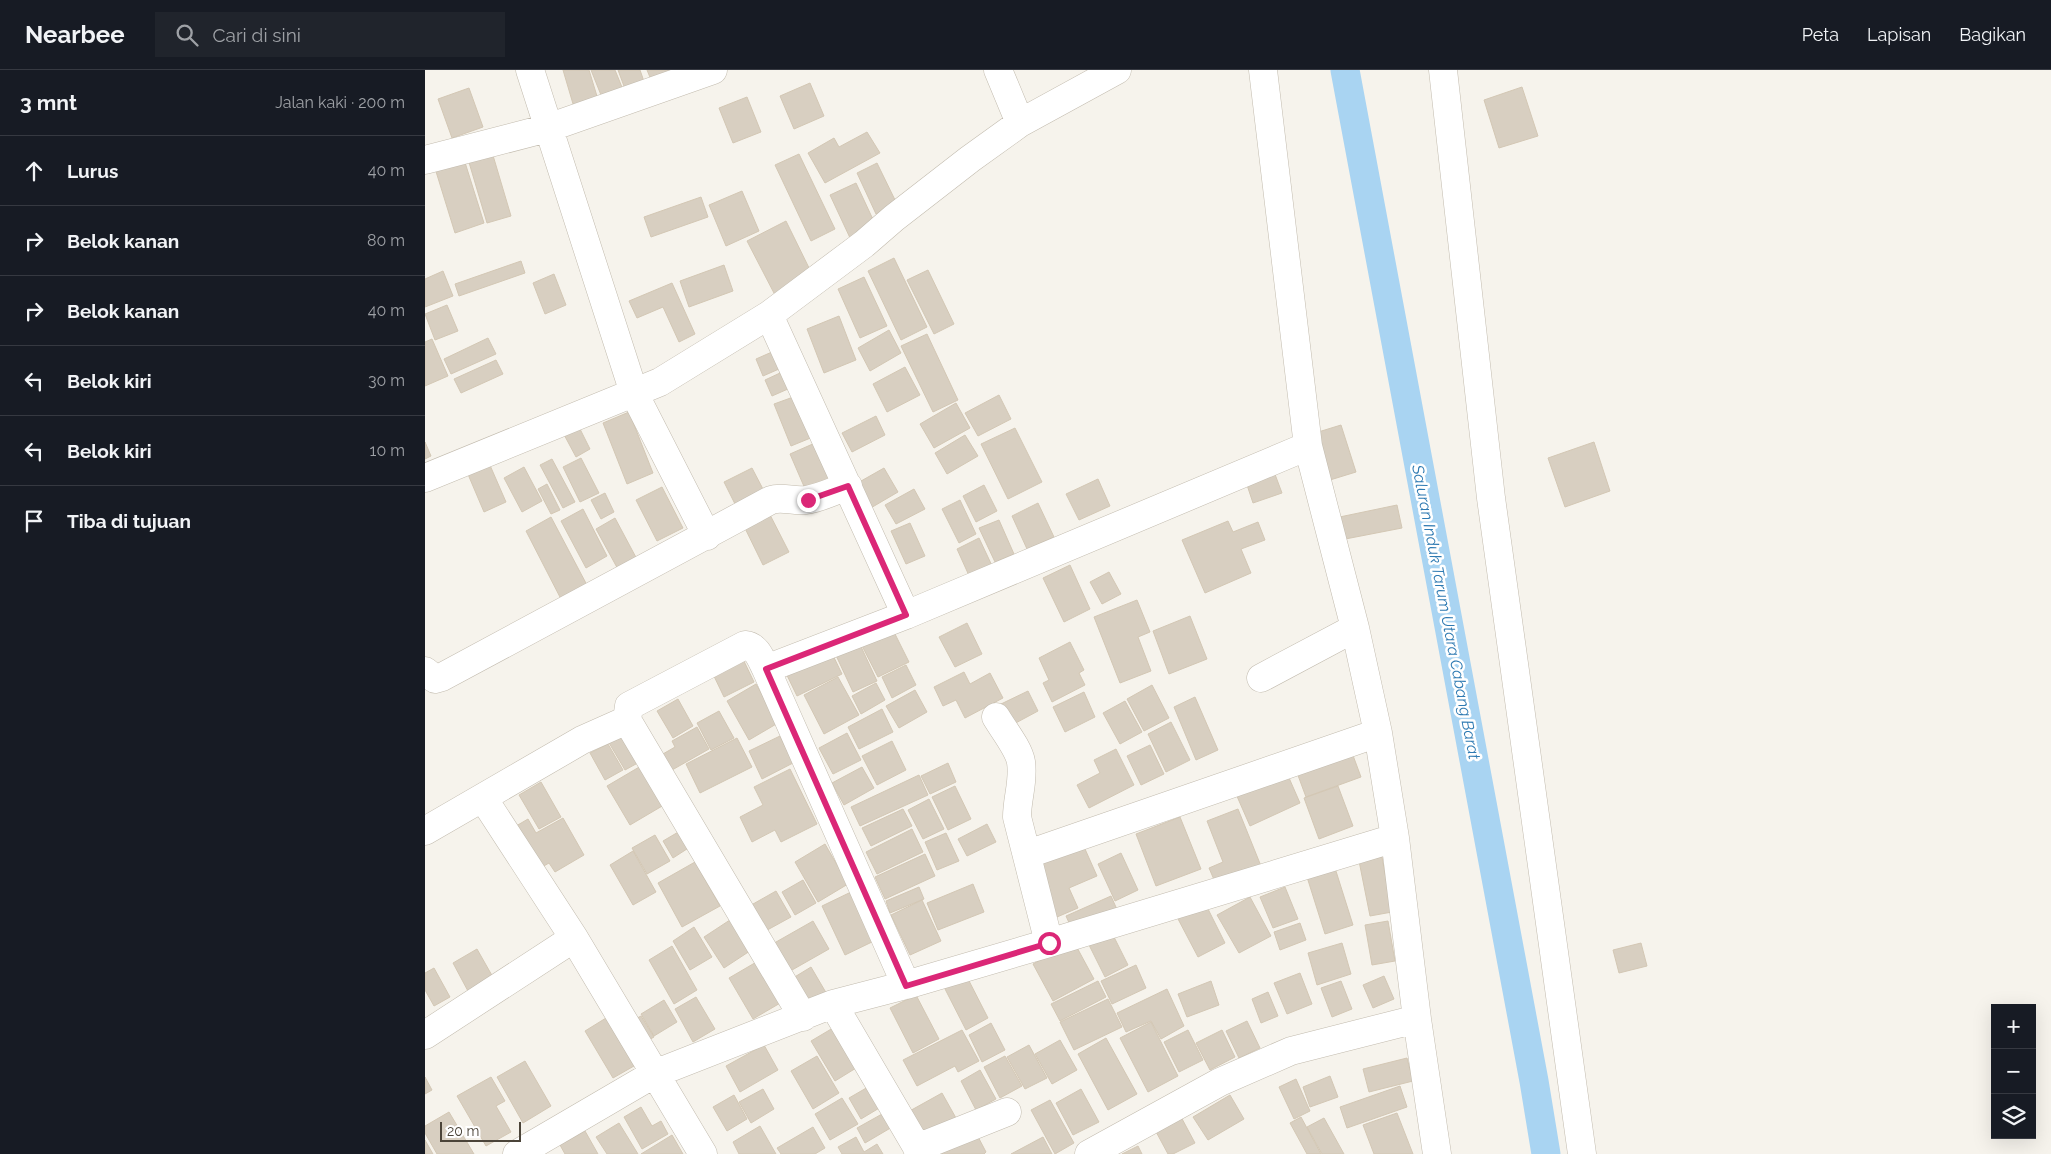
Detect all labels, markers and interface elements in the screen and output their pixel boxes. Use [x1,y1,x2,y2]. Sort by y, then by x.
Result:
search box [155,12,505,57]
text: Nearbee [25,20,125,49]
icon: search [173,21,201,49]
text: Cari di sini [213,24,301,46]
text: Peta [1802,24,1839,45]
text: Lapisan [1867,24,1931,45]
text: Bagikan [1959,24,2026,45]
text: 3 mnt [20,90,77,115]
text: Jalan kaki · 200 m [275,93,405,112]
icon: ahead [20,157,48,185]
text: Lurus [67,160,118,182]
text: 40 m [368,161,405,180]
icon: right [20,227,48,255]
text: Belok kanan [67,230,179,252]
text: 80 m [367,231,405,250]
icon: right [20,297,48,325]
text: Belok kanan [67,300,179,322]
text: 40 m [368,301,405,320]
icon: left [20,367,48,395]
text: Belok kiri [67,370,152,392]
text: 30 m [368,371,405,390]
icon: left [20,437,48,465]
text: Belok kiri [67,440,152,462]
text: 10 m [370,441,405,460]
water label: Saluran Induk Tarum Utara Cabang Barat [1408,462,1484,762]
route end [797,489,820,512]
icon: arrive [20,507,48,535]
text: Tiba di tujuan [67,510,191,532]
route start [1038,932,1061,955]
map controls [1991,1004,2036,1139]
button: + [1991,1004,2036,1049]
button: − [1991,1049,2036,1094]
button: layers [1991,1094,2036,1139]
scale bar [440,1119,521,1142]
text: 20 m [447,1123,479,1139]

